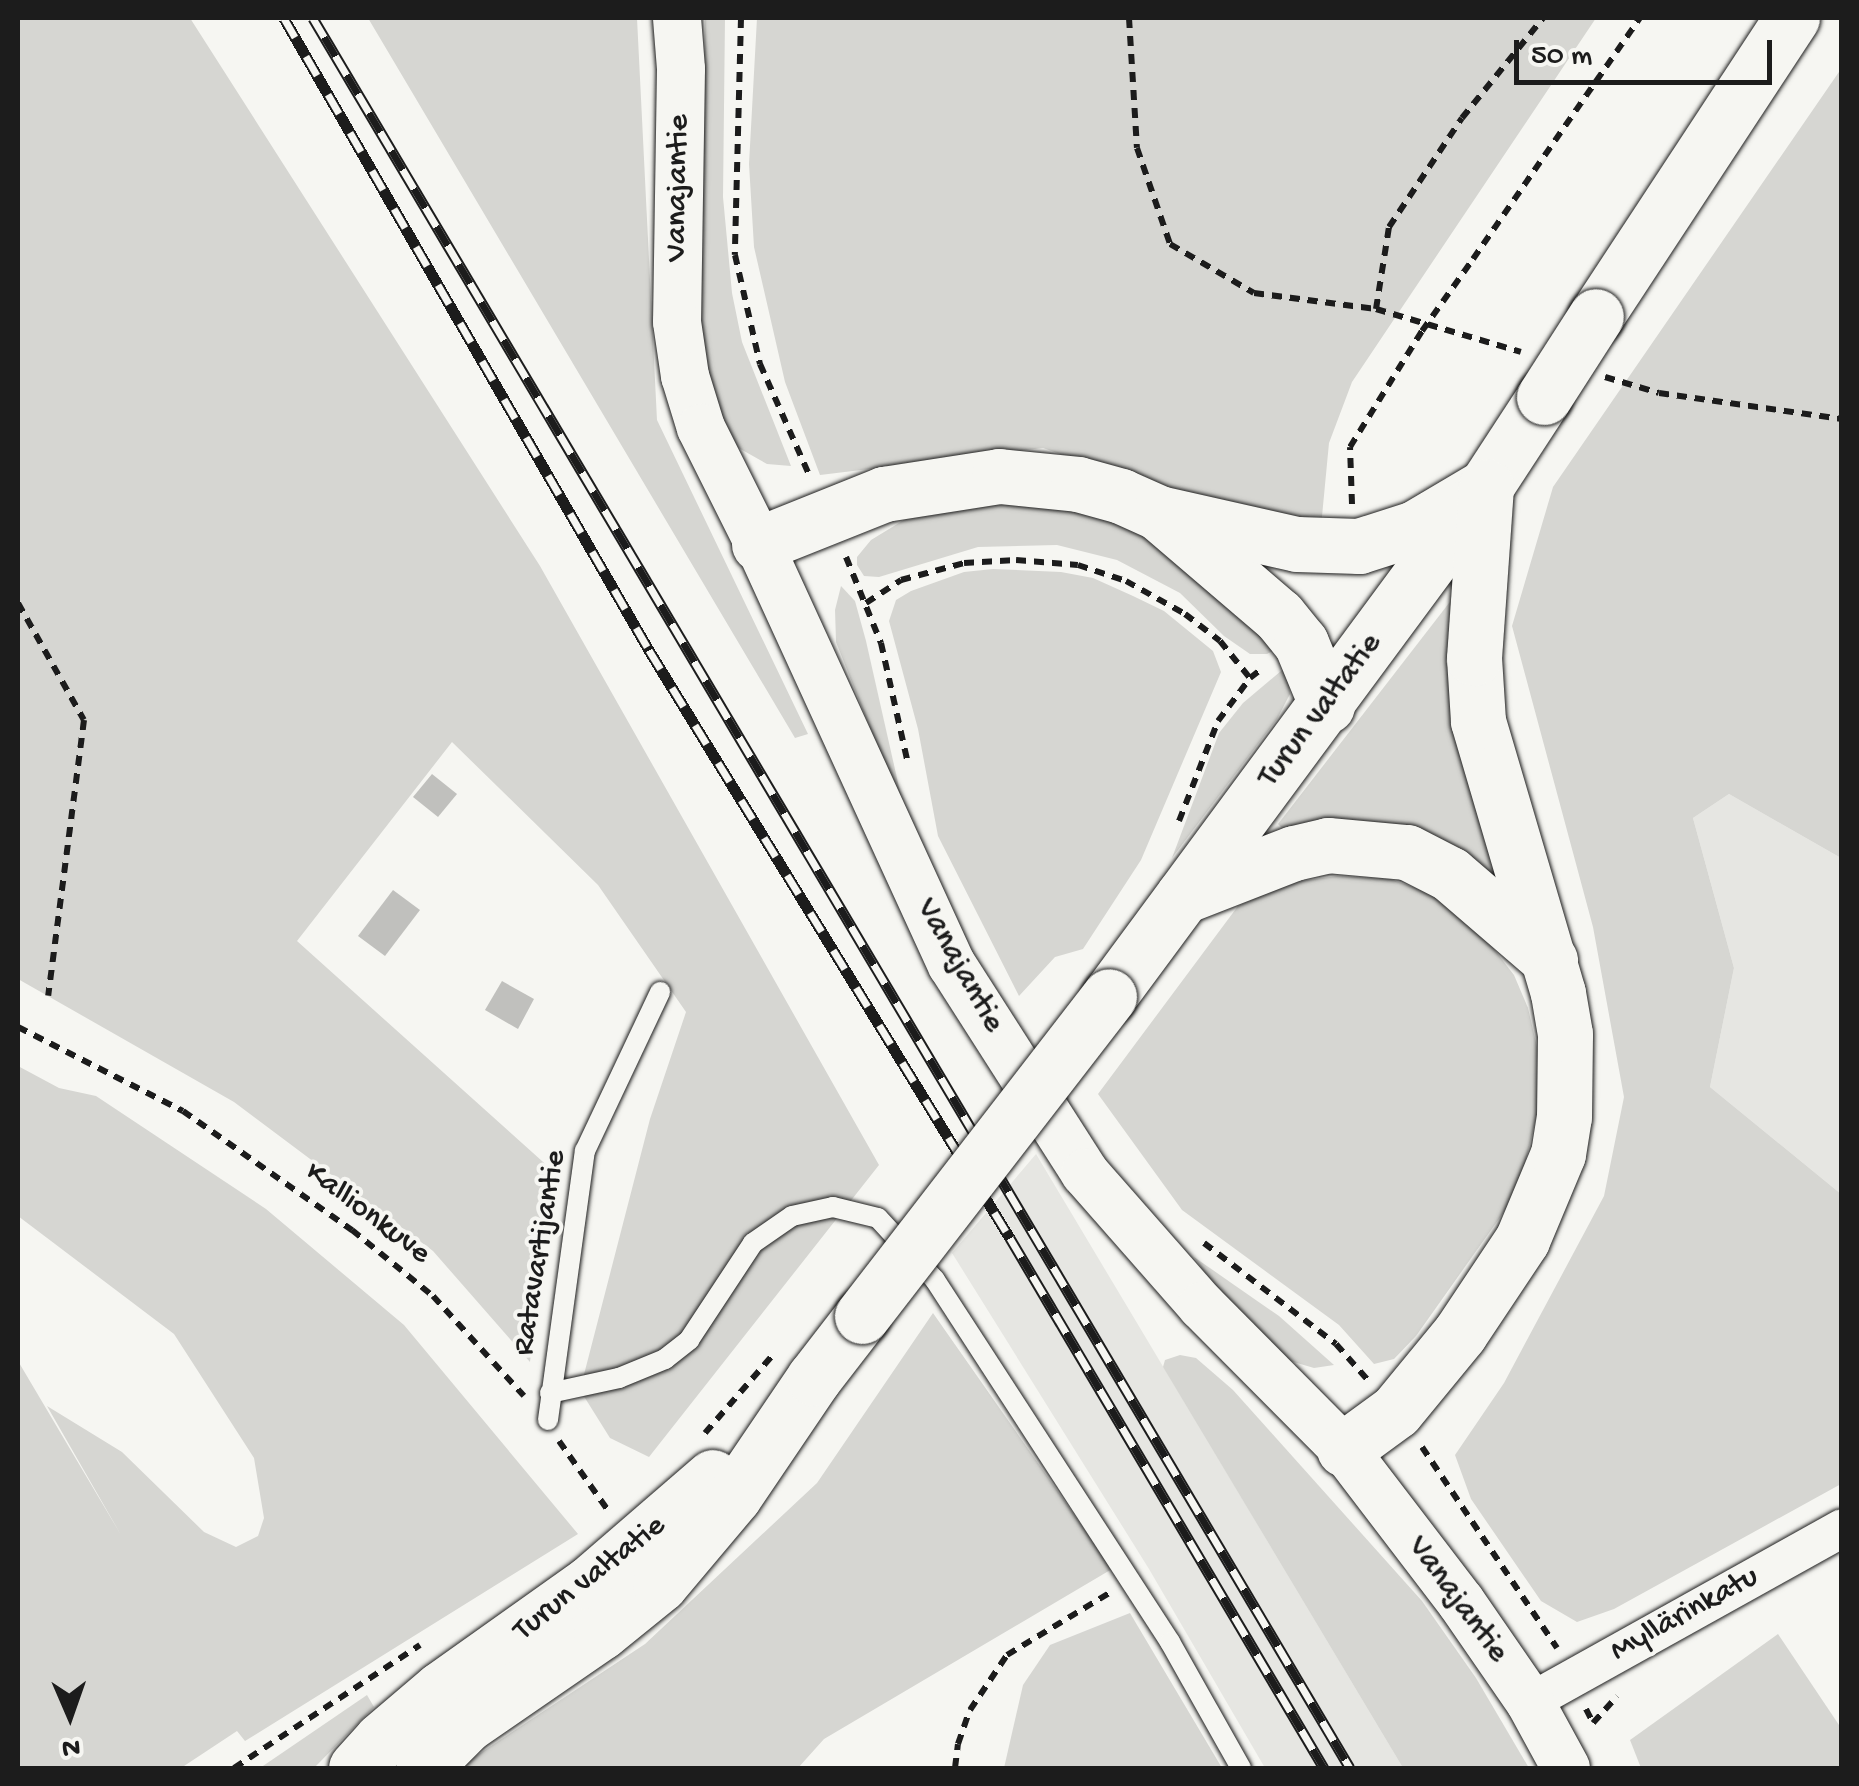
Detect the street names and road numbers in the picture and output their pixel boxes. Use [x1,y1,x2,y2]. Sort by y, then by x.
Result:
street label: Vanajantie [659,114,699,262]
street label: Turun valtatie [1251,626,1391,796]
street label: Vanajantie [906,892,1012,1040]
street label: Ratavartijantie [506,1148,576,1358]
street label: Kallionkuve [296,1154,438,1274]
street label: Turun valtatie [506,1508,674,1650]
street label: Vanajantie [1398,1529,1516,1671]
street label: Myllärinkatu [1604,1559,1766,1671]

